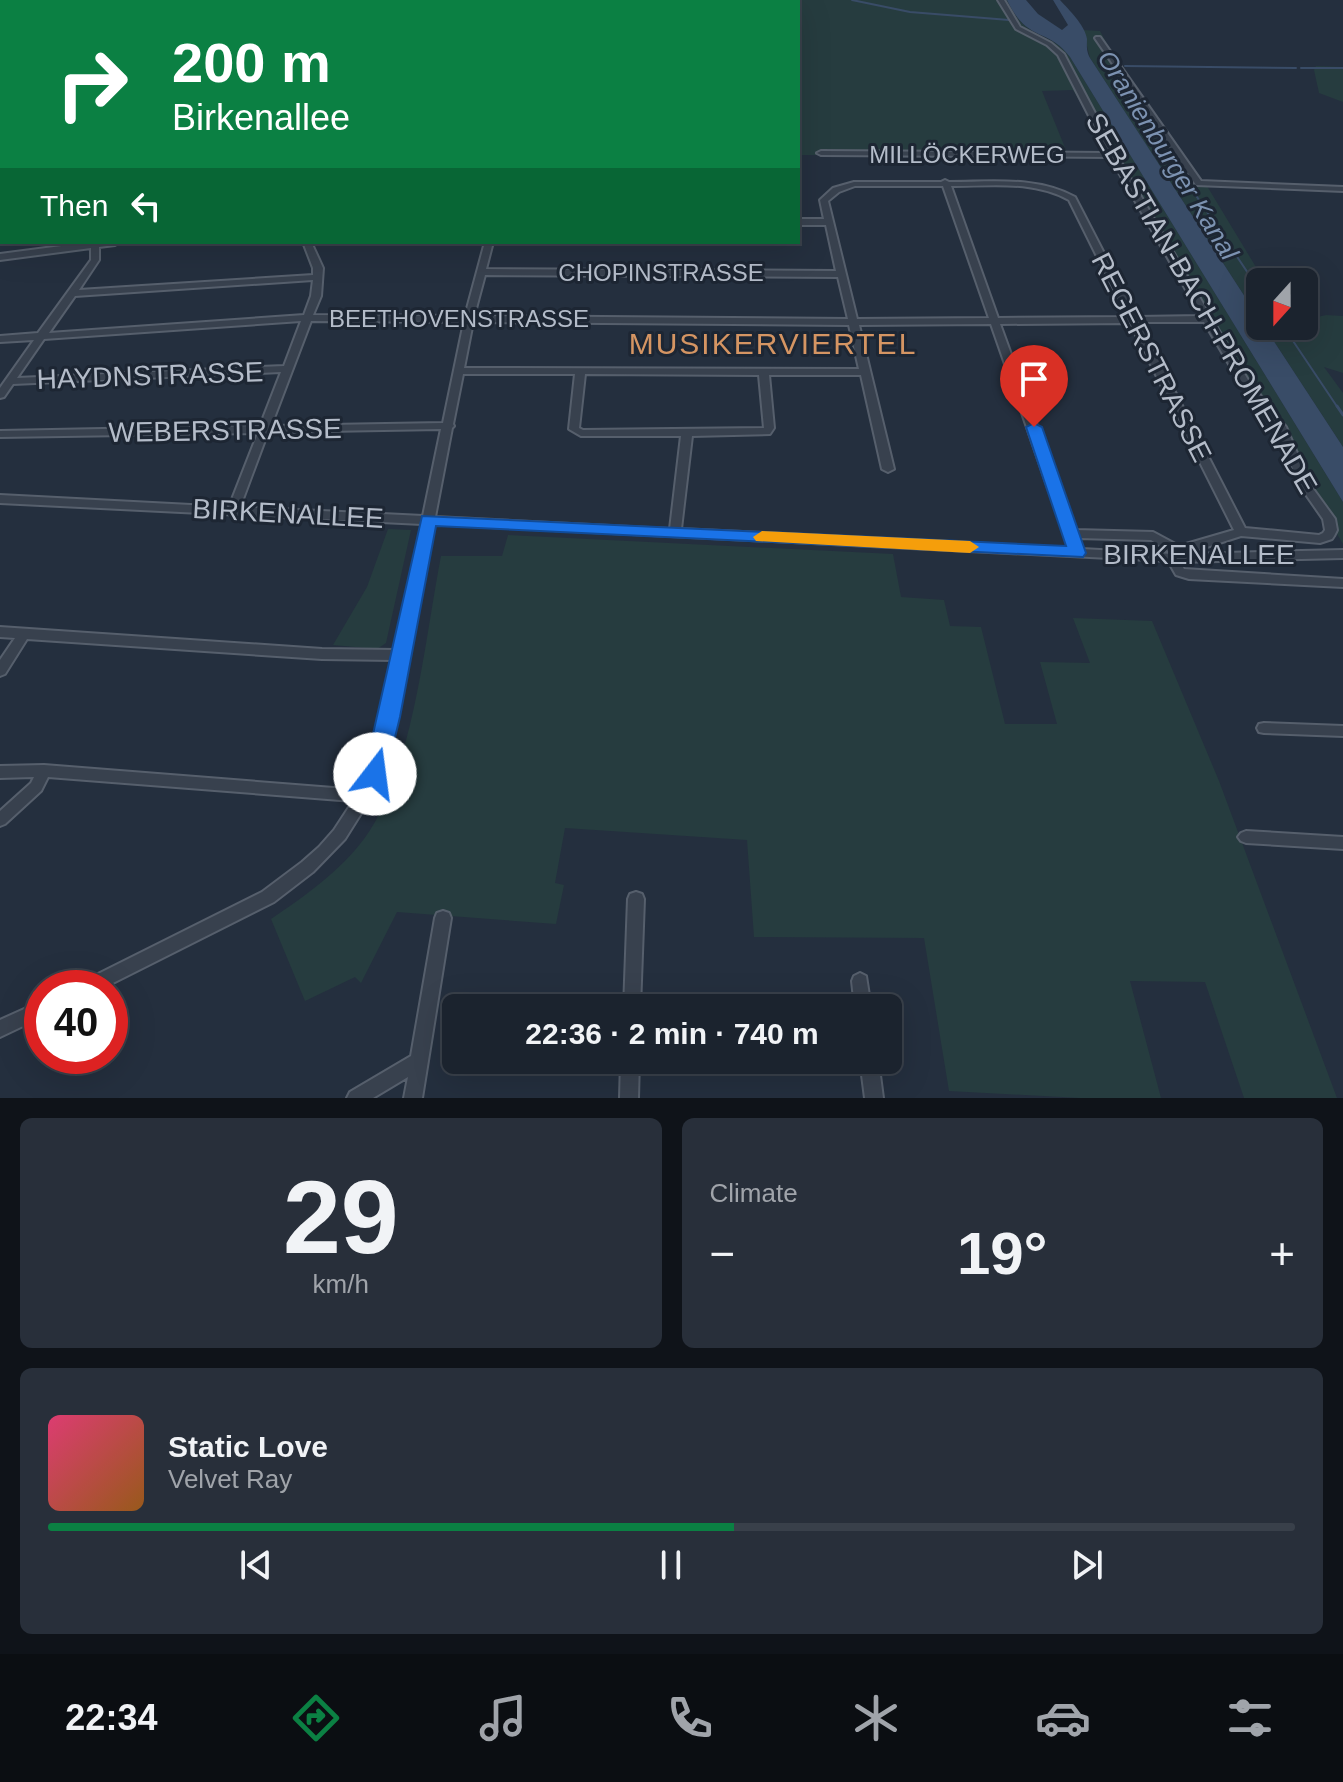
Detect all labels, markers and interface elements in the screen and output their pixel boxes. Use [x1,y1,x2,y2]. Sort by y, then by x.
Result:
text: 200 m [172,31,331,94]
icon: right [40,32,144,136]
water label: Oranienburger Kanal [1091,45,1245,266]
text: Birkenallee [172,97,350,138]
street label: SEBASTIAN-BACH-PROMENADE [1080,108,1324,499]
street label: MILLÖCKERWEG [869,141,1065,168]
icon: left [124,184,168,228]
text: Then [40,189,108,222]
street label: REGERSTRASSE [1085,248,1218,467]
street label: CHOPINSTRASSE [558,259,764,286]
north arrow [1246,268,1318,340]
map controls [1246,268,1318,340]
street label: BEETHOVENSTRASSE [329,305,589,332]
district label: MUSIKERVIERTEL [629,327,917,360]
pin [1000,345,1068,427]
street label: HAYDNSTRASSE [36,356,264,395]
icon: arrive [1012,357,1056,401]
street label: WEBERSTRASSE [108,413,342,448]
street label: BIRKENALLEE [192,493,384,534]
street label: BIRKENALLEE [1103,539,1295,570]
position arrow [333,732,417,816]
speed limit sign: 40 [24,970,128,1074]
text: 22:36 · 2 min · 740 m [525,1017,819,1050]
text: 29 [283,1159,399,1275]
text: Climate [710,1178,798,1208]
text: 19° [957,1220,1048,1287]
text: − [710,1229,735,1278]
text: + [1269,1229,1295,1278]
text: km/h [313,1269,369,1299]
text: Static Love [168,1430,328,1463]
text: Velvet Ray [168,1464,292,1494]
icon: previous [234,1543,278,1587]
icon: pause [649,1543,693,1587]
icon: next [1065,1543,1109,1587]
icon: directions [288,1690,344,1746]
icon: music [475,1690,531,1746]
icon: phone [662,1690,718,1746]
icon: climate [848,1690,904,1746]
icon: car [1035,1690,1091,1746]
icon: filters [1222,1690,1278,1746]
text: 22:34 [65,1697,157,1738]

